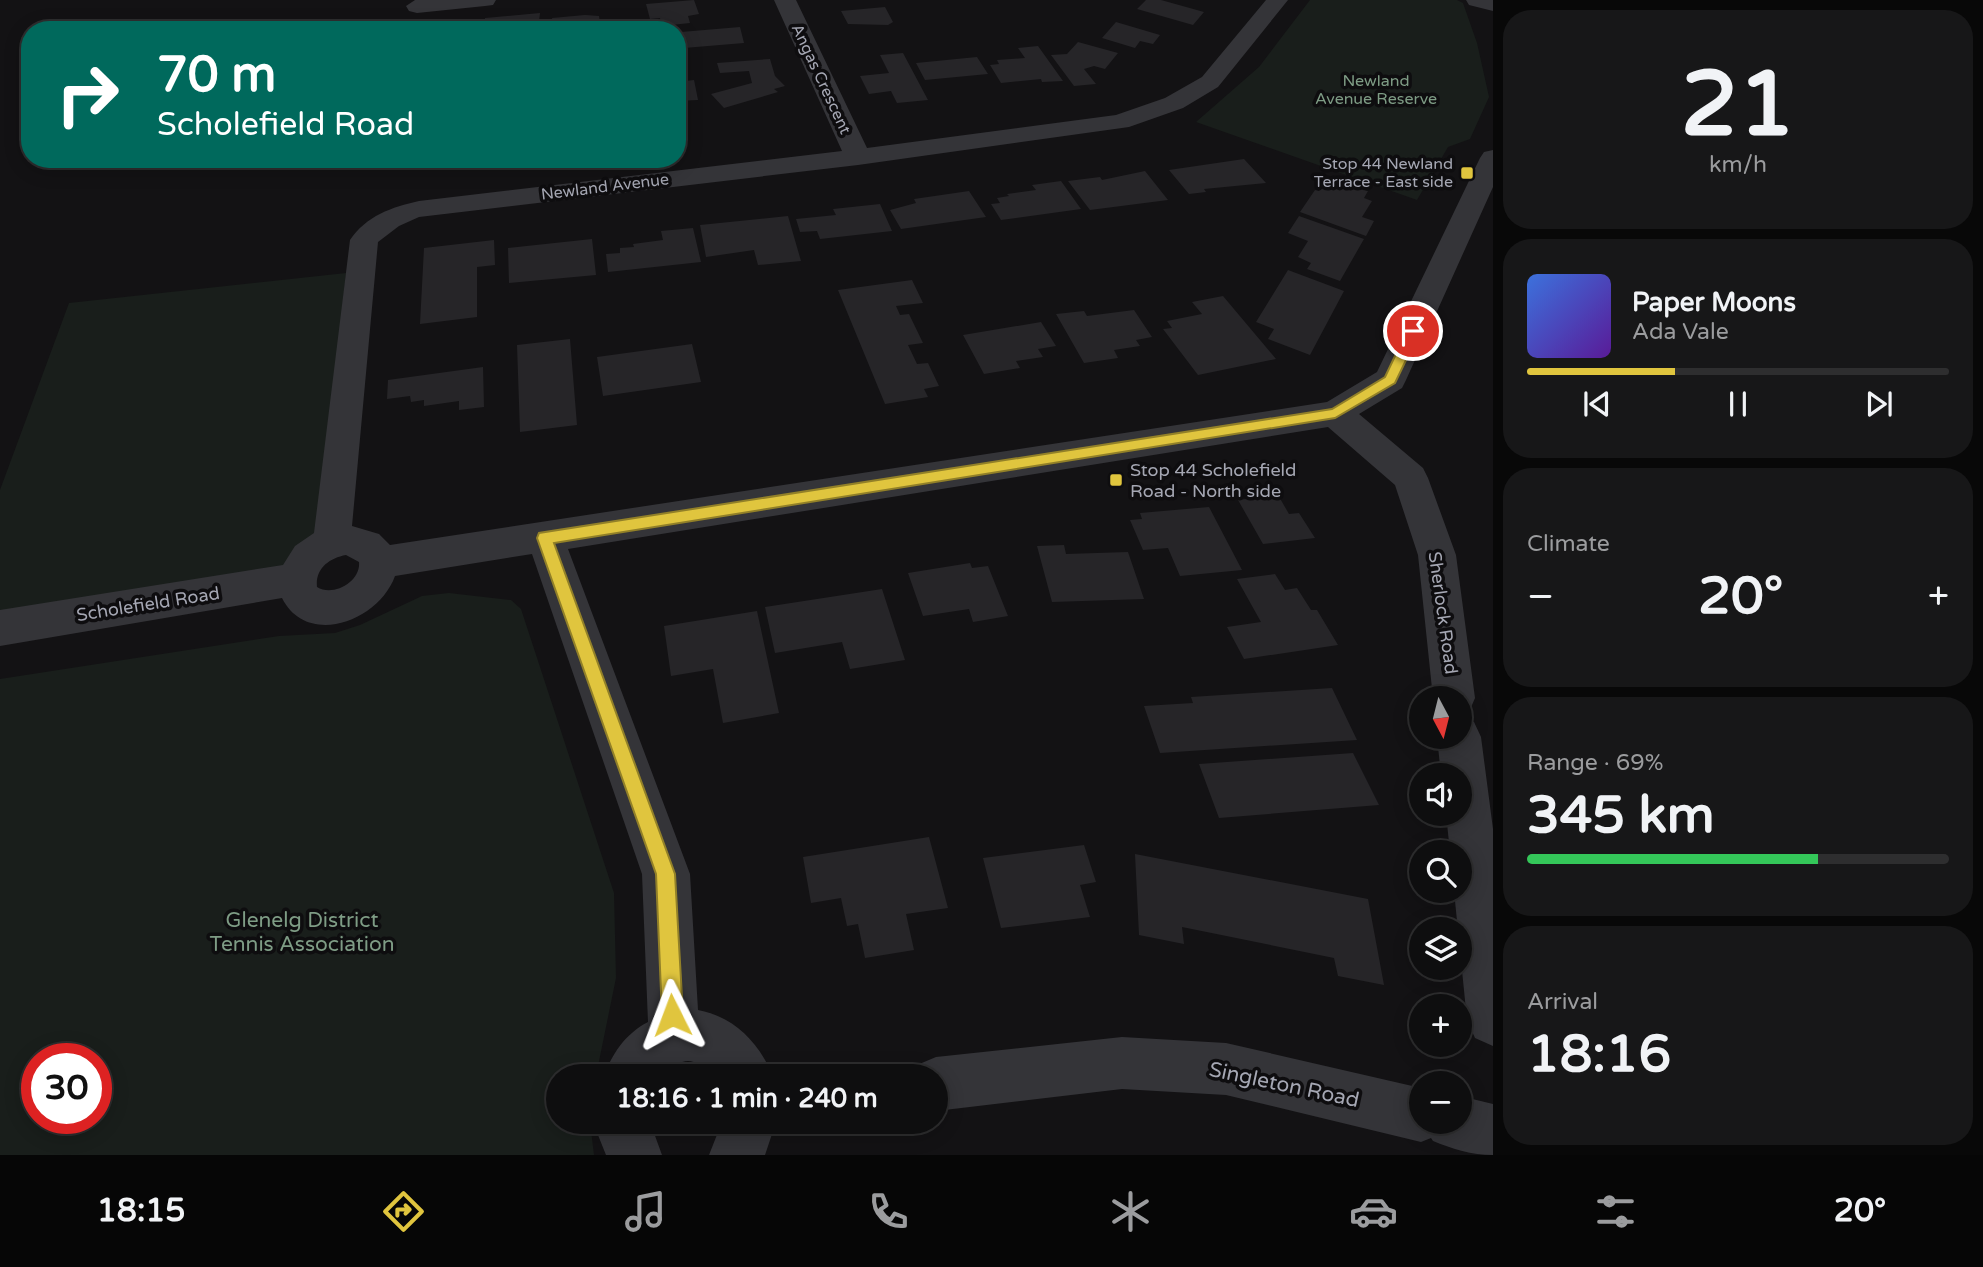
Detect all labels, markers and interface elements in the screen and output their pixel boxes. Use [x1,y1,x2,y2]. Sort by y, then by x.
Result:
street label: Angas Crescent [787,21,855,137]
text: 70 m [157,46,276,105]
icon: right [42,49,133,140]
text: 21 [1681,50,1795,160]
park label: Newland Avenue Reserve [1315,71,1437,109]
text: Scholefield Road [157,106,414,144]
text: km/h [1709,151,1767,179]
place label: Stop 44 Newland Terrace - East side [1314,154,1453,192]
marker: Stop 44 Newland Terrace - East side [1459,165,1475,181]
street label: Newland Avenue [540,169,670,205]
text: Paper Moons [1632,287,1796,318]
pin [1383,301,1443,361]
icon: arrive [1394,312,1432,350]
text: Ada Vale [1632,318,1729,346]
icon: previous [1578,385,1616,423]
icon: pause [1719,385,1757,423]
icon: next [1860,385,1898,423]
place label: Stop 44 Scholefield Road - North side [1130,459,1296,502]
marker: Stop 44 Scholefield Road - North side [1108,472,1124,488]
text: Climate [1527,530,1610,558]
street label: Sherlock Road [1423,550,1463,676]
text: 20° [1698,565,1783,628]
text: − [1527,574,1554,620]
text: + [1928,574,1949,620]
street label: Scholefield Road [75,582,221,626]
north arrow [1409,686,1472,749]
map controls [1409,686,1472,1134]
text: Range · 69% [1527,749,1663,777]
button: sound [1409,763,1472,826]
text: 345 km [1527,784,1715,847]
button: search [1409,840,1472,903]
park label: Glenelg District Tennis Association [209,908,395,957]
button: layers [1409,917,1472,980]
position arrow [635,978,709,1052]
text: Arrival [1527,988,1598,1016]
button: + [1409,994,1472,1057]
text: 18:16 [1527,1023,1671,1086]
speed limit sign: 30 [21,1043,112,1134]
street label: Singleton Road [1207,1057,1361,1113]
button: − [1409,1071,1472,1134]
text: 18:16 · 1 min · 240 m [616,1083,878,1114]
icon: directions [379,1187,428,1236]
icon: music [621,1187,670,1236]
icon: phone [864,1187,913,1236]
icon: climate [1106,1187,1155,1236]
icon: car [1349,1187,1398,1236]
icon: filters [1591,1187,1640,1236]
text: 18:15 [97,1192,185,1230]
text: 20° [1834,1192,1886,1230]

